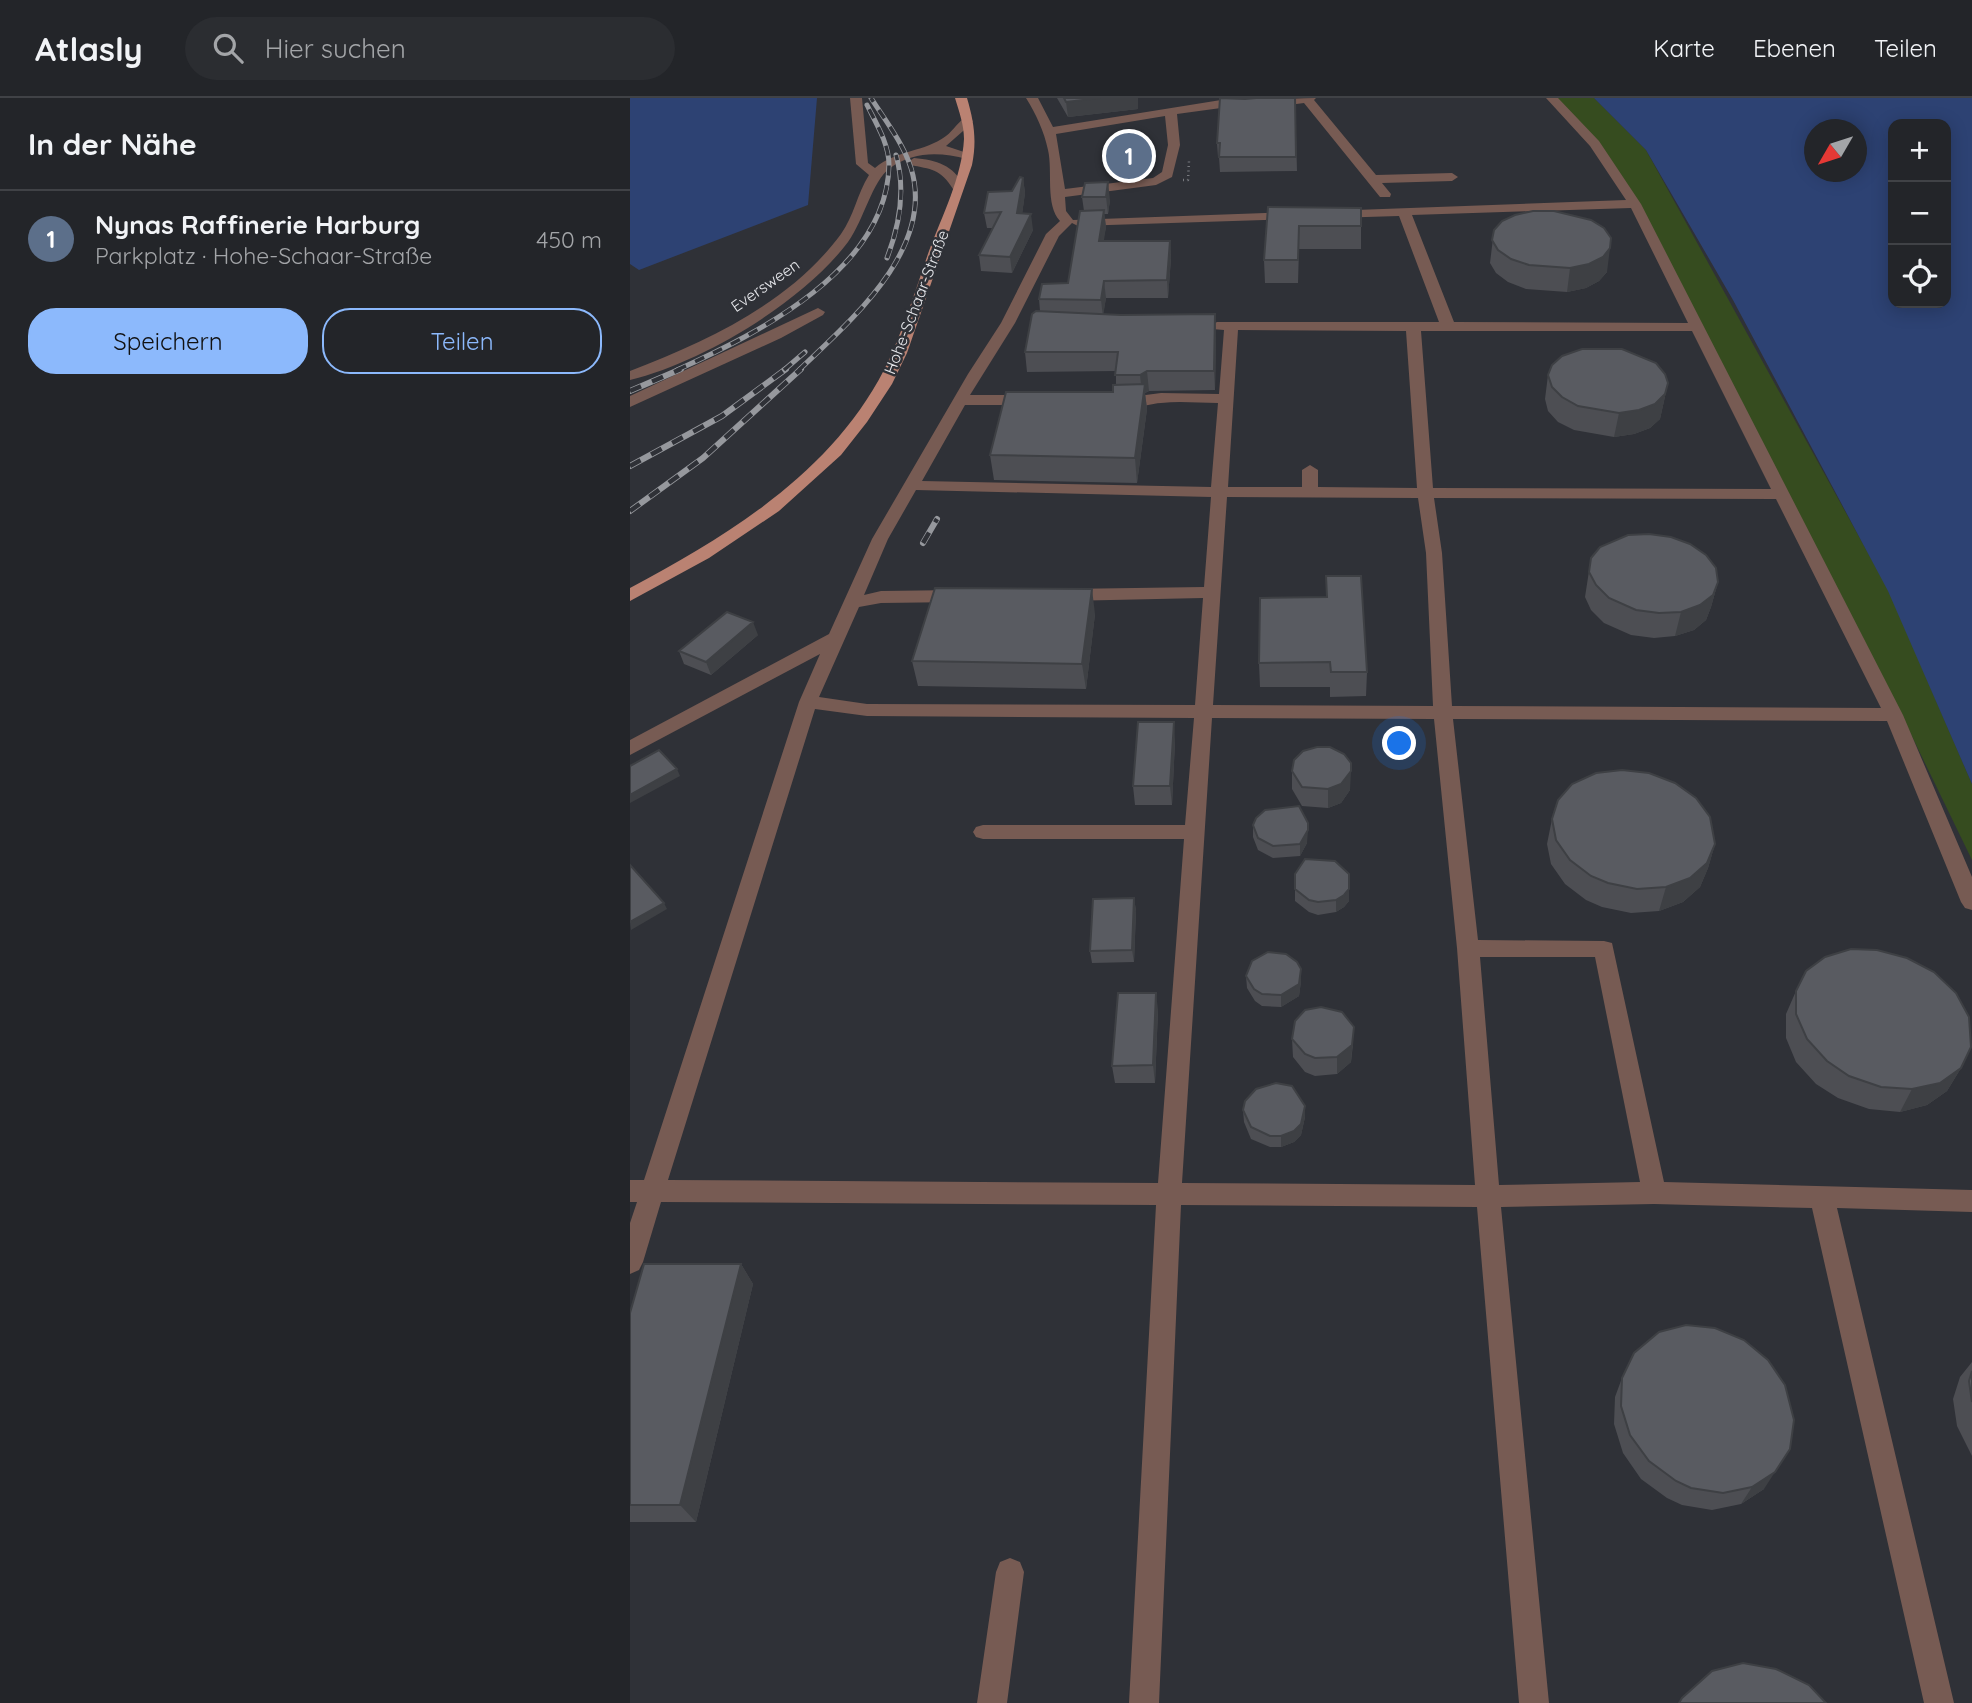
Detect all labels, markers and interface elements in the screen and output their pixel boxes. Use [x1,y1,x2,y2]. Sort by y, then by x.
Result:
search box [185,17,675,80]
text: Atlasly [35,28,143,69]
icon: search [209,29,247,67]
text: Hier suchen [265,32,406,65]
text: Karte [1653,33,1715,63]
text: Ebenen [1753,33,1836,63]
text: Teilen [1874,33,1937,63]
north arrow [1804,119,1867,182]
map controls [1888,119,1951,308]
button: + [1888,119,1951,182]
text: In der Nähe [28,125,197,163]
pin: 1 [1106,130,1152,182]
button: − [1888,182,1951,245]
text: Nynas Raffinerie Harburg [95,208,420,241]
text: 1 [47,225,55,254]
text: 450 m [536,225,602,254]
street label: Hohe-Schaar-Straße [879,227,953,377]
text: Parkplatz · Hohe-Schaar-Straße [95,241,432,270]
button: locate [1888,245,1951,308]
street label: Eversween [727,254,803,316]
button: Speichern [28,308,308,374]
button: Teilen [322,308,602,374]
your location [1382,726,1416,760]

